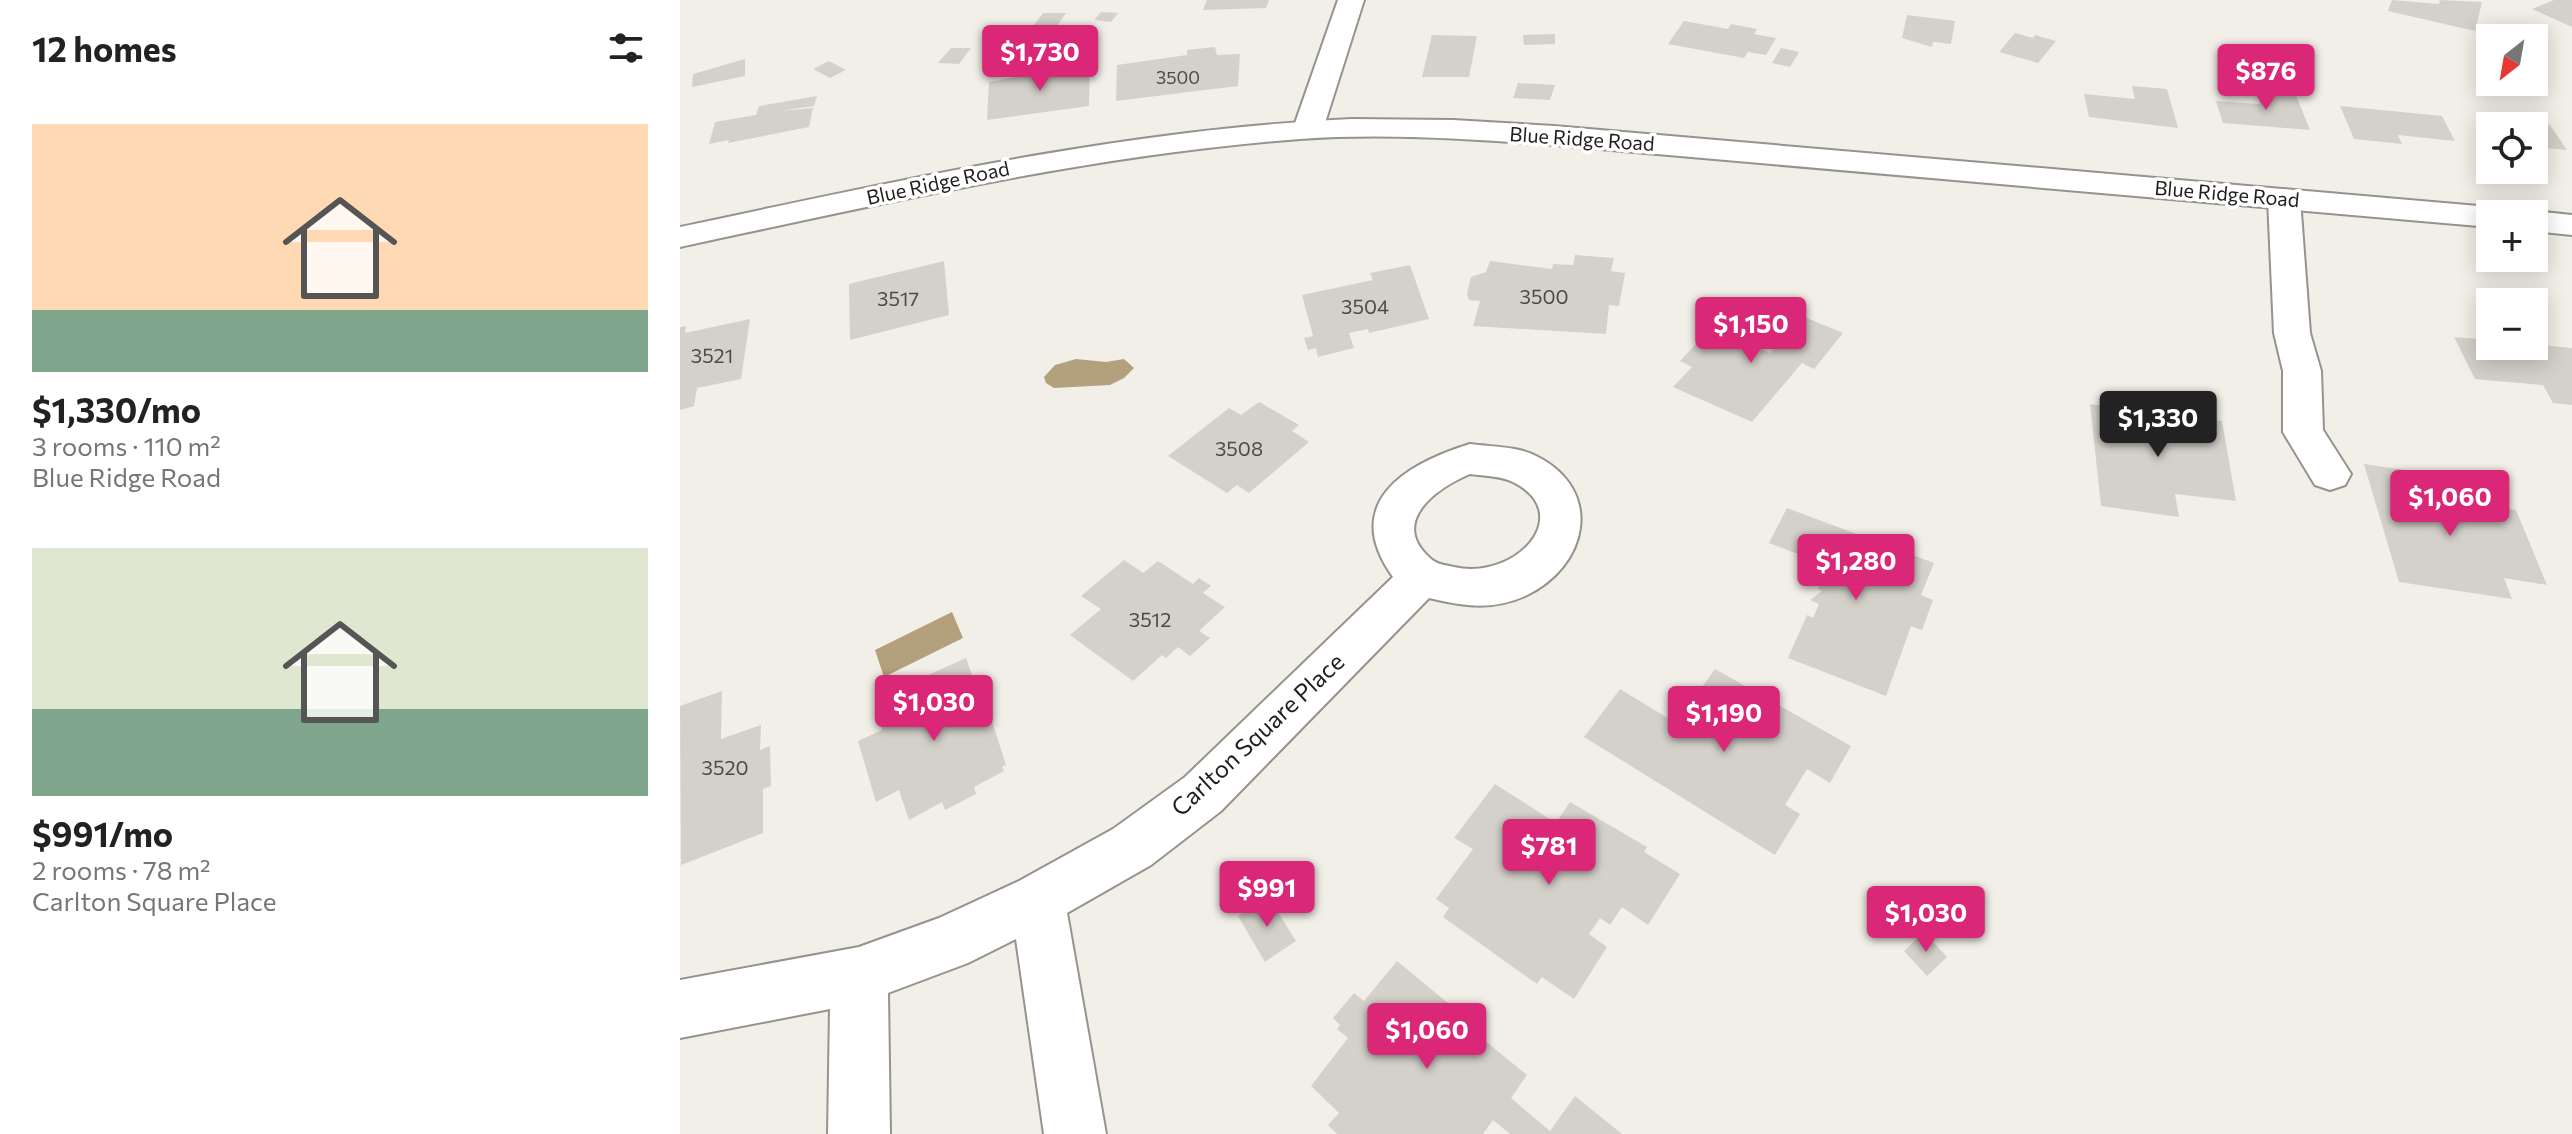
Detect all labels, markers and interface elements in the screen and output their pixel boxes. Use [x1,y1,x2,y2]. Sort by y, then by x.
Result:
north arrow [2476,24,2548,96]
map controls [2476,24,2548,360]
pin: $1,730 [975,25,1105,93]
icon: filters [604,26,648,70]
text: 12 homes [32,27,177,69]
text: $1,730 [1000,35,1080,66]
pin: $876 [2219,44,2313,112]
text: $876 [2236,54,2296,85]
house number: 3500 [1156,66,1200,88]
button: locate [2476,112,2548,184]
street label: Blue Ridge Road [1509,121,1655,155]
street label: Blue Ridge Road [864,155,1011,209]
street label: Blue Ridge Road [2154,175,2301,211]
icon: home [268,176,412,320]
button: + [2476,200,2548,272]
house number: 3500 [1520,284,1569,308]
house number: 3517 [877,286,919,310]
button: − [2476,288,2548,360]
house number: 3504 [1341,294,1389,318]
pin: $1,150 [1686,297,1816,365]
text: $1,150 [1713,307,1789,338]
house number: 3521 [691,343,733,367]
text: $1,330/mo [32,388,201,430]
pin: $1,330 [2093,391,2223,459]
text: $1,330 [2118,401,2198,432]
text: 3 rooms · 110 m² [32,430,221,461]
house number: 3508 [1215,436,1263,460]
text: Blue Ridge Road [32,461,221,492]
pin: $1,060 [2385,470,2515,538]
text: $1,060 [2408,480,2492,511]
pin: $1,280 [1791,534,1921,602]
text: $1,280 [1815,544,1897,575]
icon: home [268,600,412,744]
house number: 3512 [1129,607,1171,631]
street label: Carlton Square Place [1165,646,1349,821]
pin: $1,030 [869,675,999,743]
text: $1,030 [893,685,975,716]
pin: $1,190 [1659,686,1789,754]
text: $1,190 [1686,696,1762,727]
house number: 3520 [702,755,749,779]
text: $991/mo [32,812,173,854]
pin: $781 [1502,819,1596,887]
text: $781 [1521,829,1577,860]
text: 2 rooms · 78 m² [32,854,211,885]
pin: $991 [1220,861,1314,929]
text: $991 [1238,871,1296,902]
text: Carlton Square Place [32,885,277,916]
pin: $1,030 [1861,886,1991,954]
text: $1,030 [1885,896,1967,927]
pin: $1,060 [1362,1003,1492,1071]
text: $1,060 [1385,1013,1469,1044]

